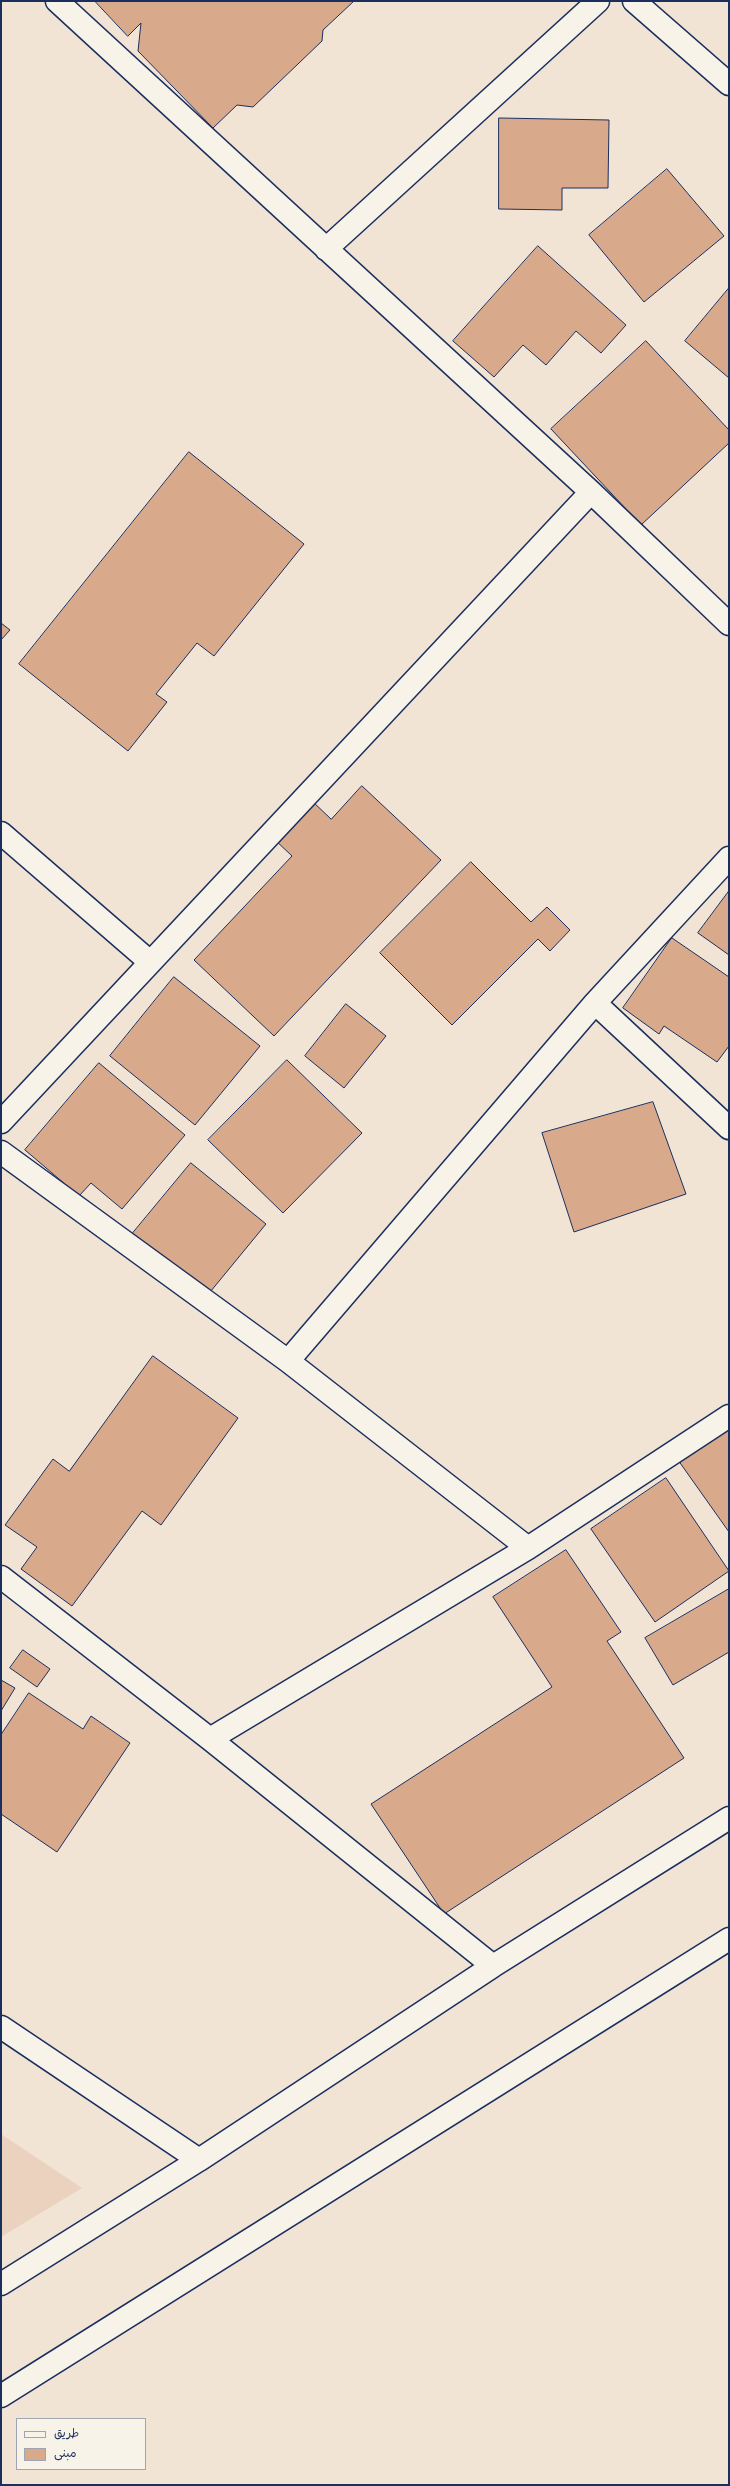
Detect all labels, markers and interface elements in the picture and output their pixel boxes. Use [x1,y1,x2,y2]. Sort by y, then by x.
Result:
legend [16,2418,146,2470]
text: طريق [54,2426,79,2440]
text: مبنى [54,2446,77,2460]

